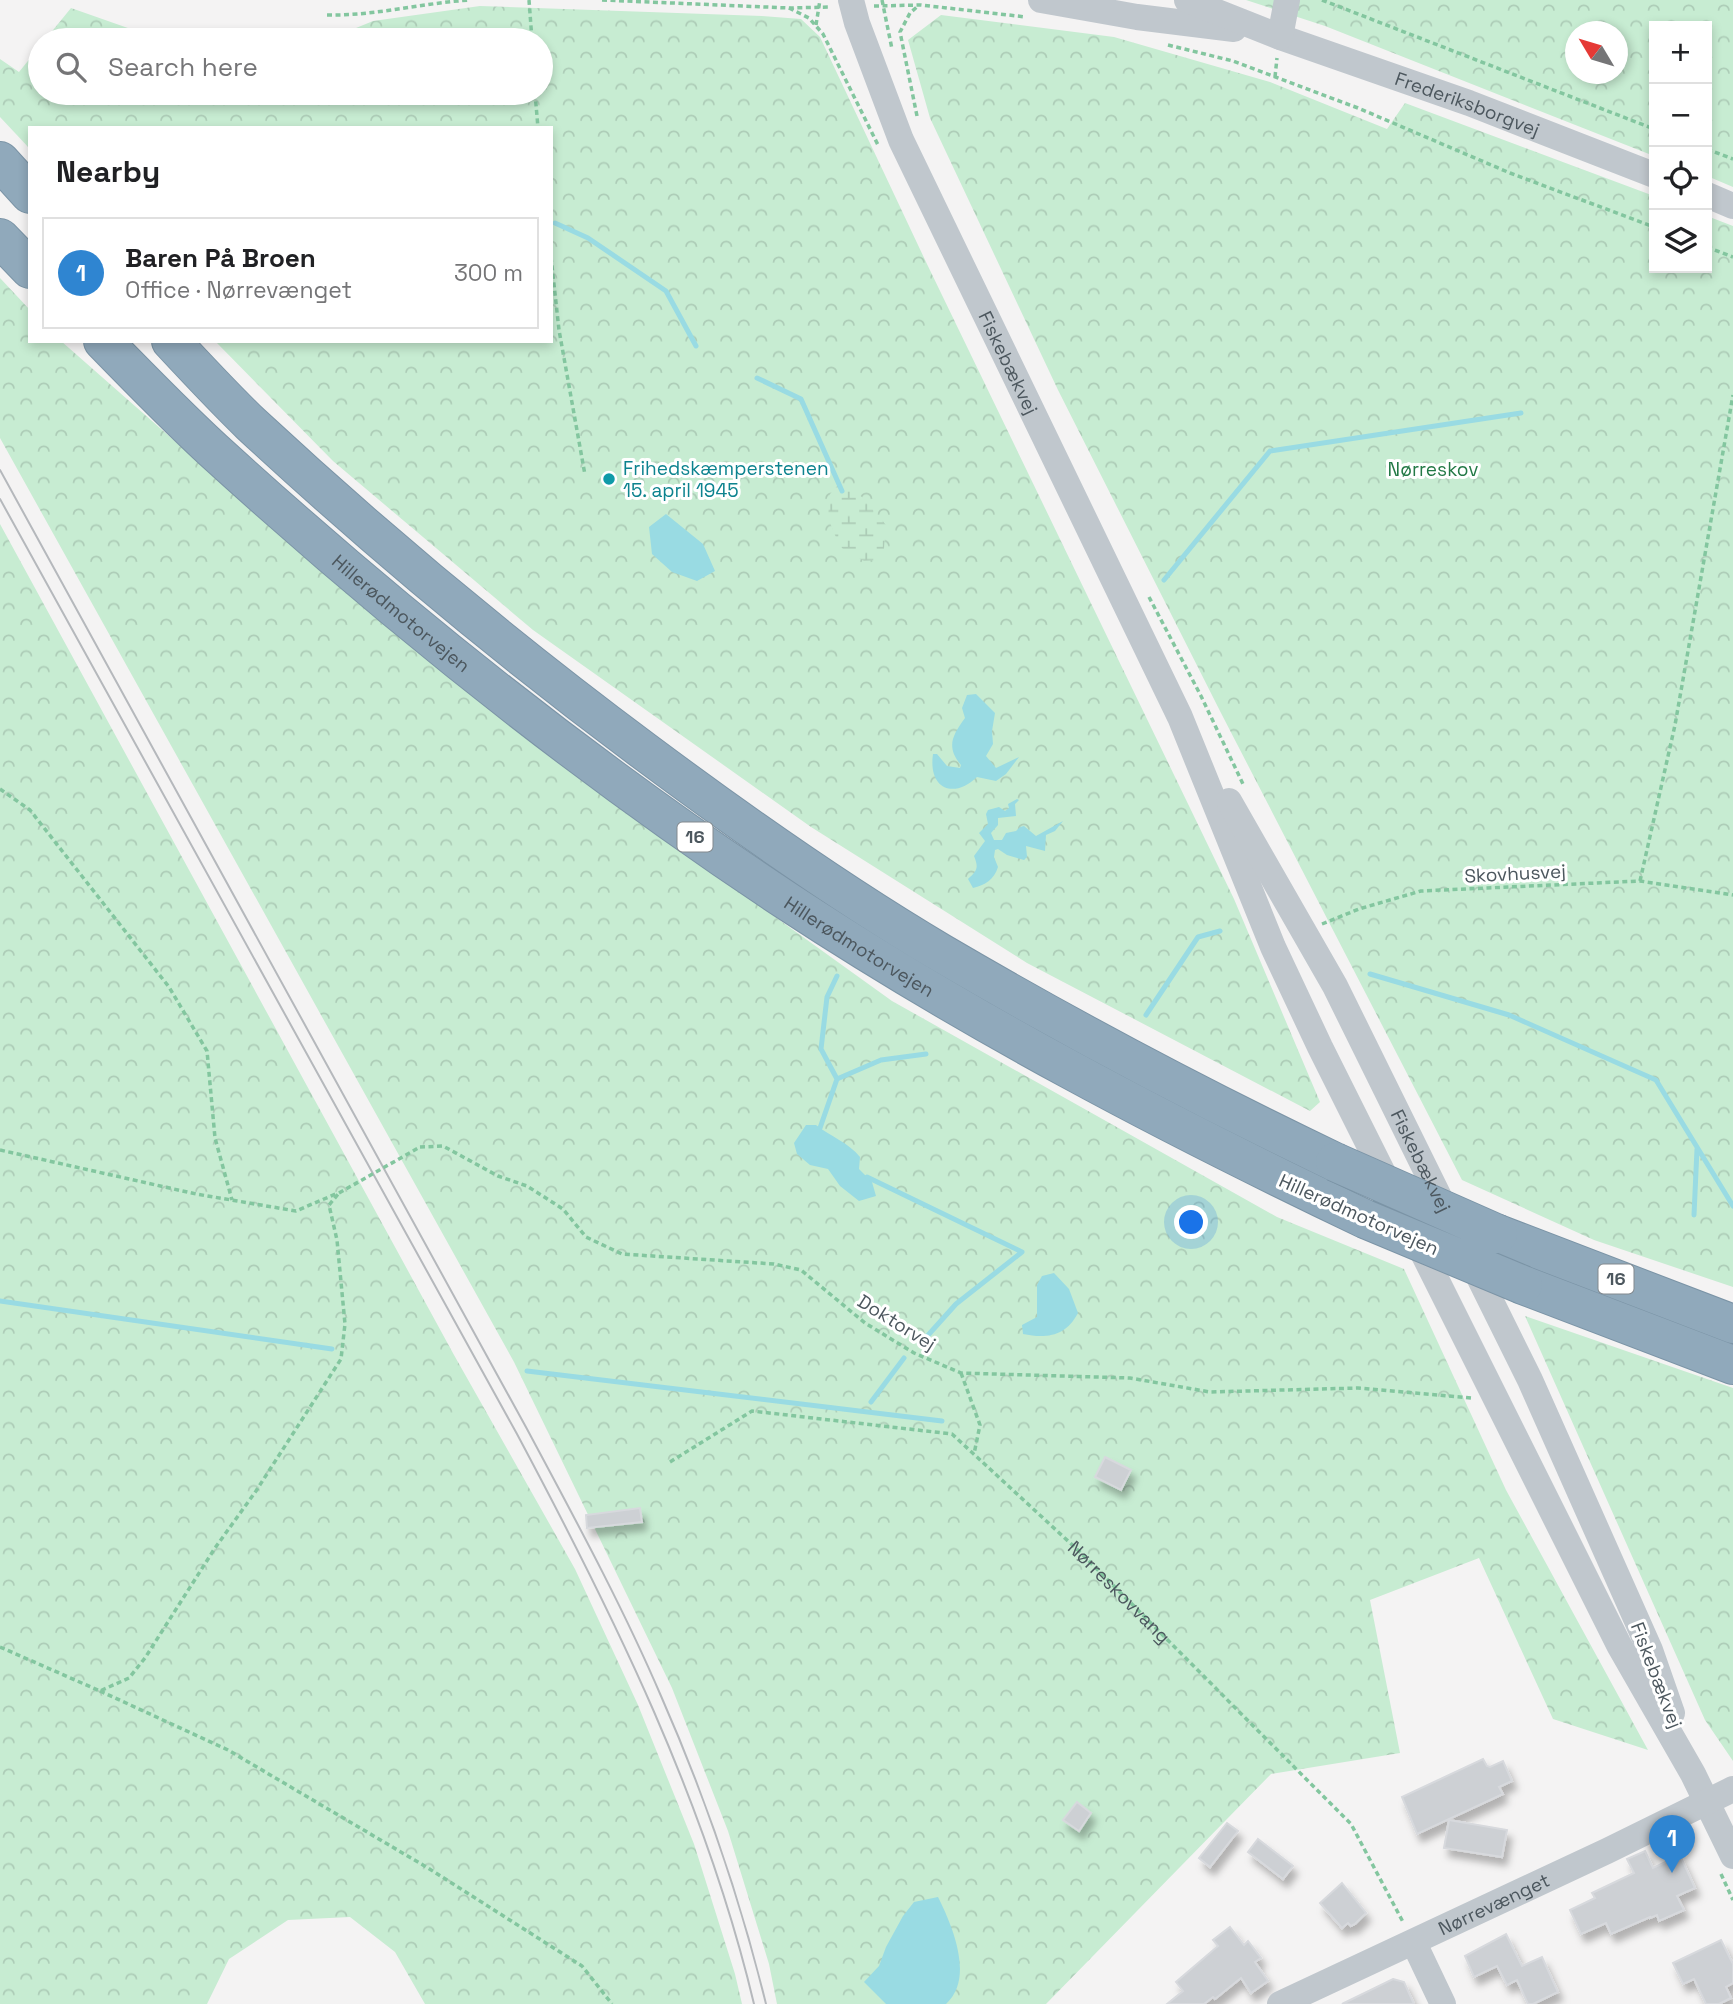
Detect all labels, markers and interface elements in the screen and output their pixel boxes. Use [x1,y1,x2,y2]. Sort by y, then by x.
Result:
north arrow [1565,21,1628,84]
map controls [1649,21,1712,273]
button: + [1649,21,1712,84]
search box [28,28,553,105]
icon: search [52,48,90,86]
text: Search here [108,50,258,84]
street label: Frederiksborgvej [1392,66,1543,142]
button: − [1649,84,1712,147]
button: locate [1649,147,1712,210]
text: Nearby [56,152,160,191]
button: layers [1649,210,1712,273]
text: Baren På Broen [125,241,316,275]
text: 1 [76,258,86,288]
text: 300 m [454,258,523,288]
text: Office · Nørrevænget [125,275,352,305]
street label: Fiskebækvej [973,307,1044,419]
place label: Frihedskæmperstenen 15. april 1945 [623,456,829,503]
park label: Nørreskov [1388,457,1478,482]
marker: Frihedskæmperstenen 15. april 1945 [601,471,617,487]
street label: Hillerødmotorvejen [327,549,475,678]
road number: 16 [678,822,712,852]
street label: Skovhusvej [1464,858,1566,889]
street label: Hillerødmotorvejen [779,891,939,1003]
street label: Fiskebækvej [1385,1105,1457,1217]
street label: Hillerødmotorvejen [1275,1168,1443,1261]
your location [1174,1205,1208,1239]
road number: 16 [1598,1264,1634,1294]
street label: Doktorvej [853,1289,941,1356]
street label: Nørreskovvang [1062,1535,1176,1649]
street label: Fiskebækvej [1625,1619,1688,1732]
pin: 1 [1649,1815,1695,1873]
street label: Nørrevænget [1434,1868,1554,1941]

